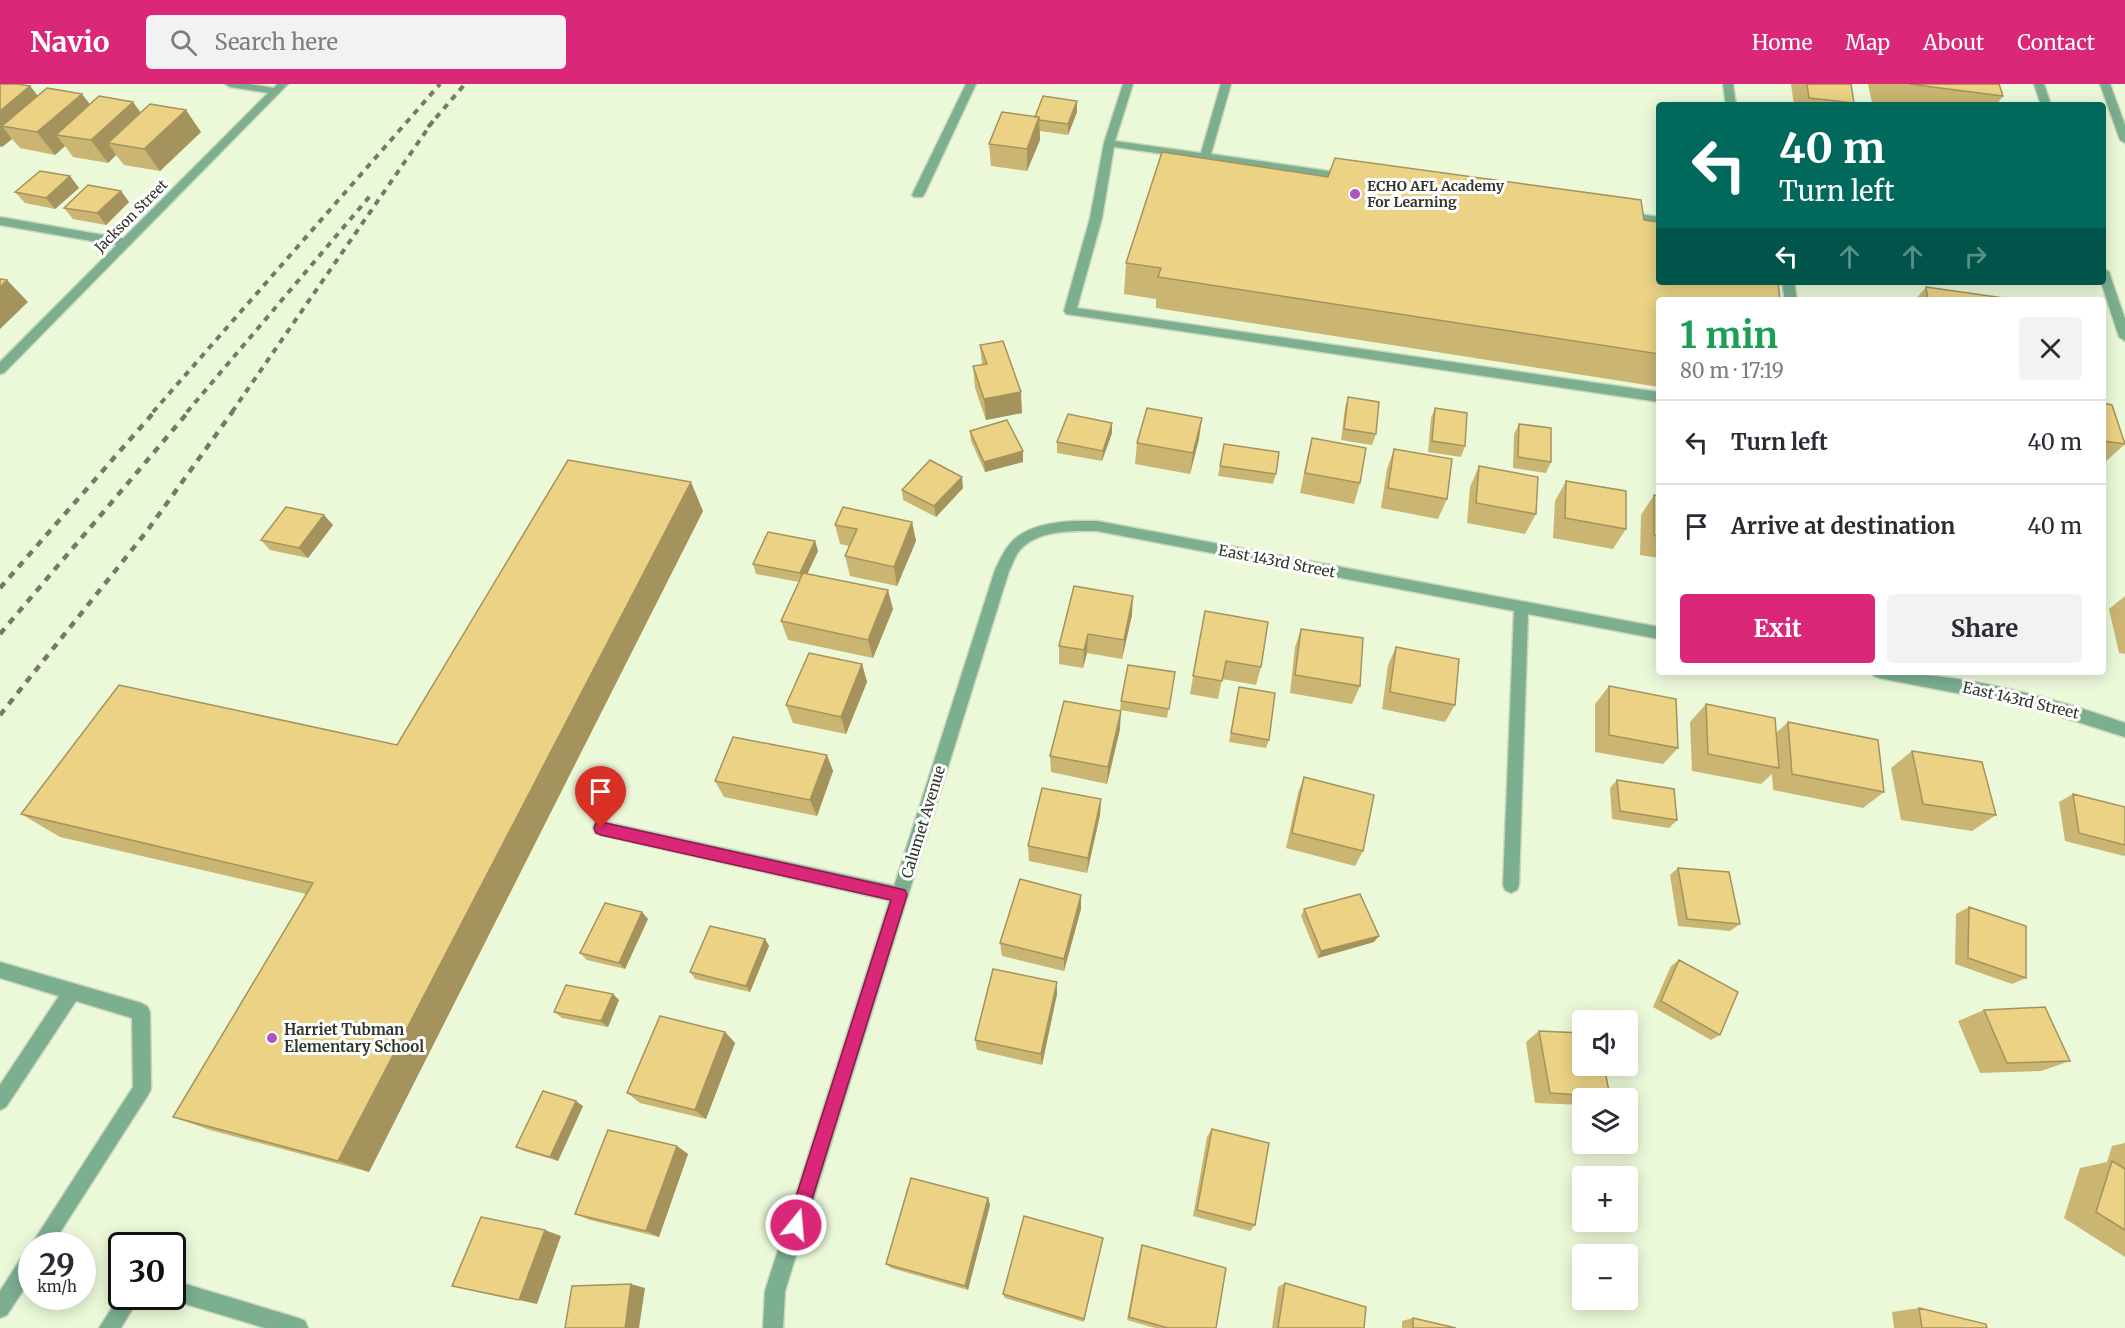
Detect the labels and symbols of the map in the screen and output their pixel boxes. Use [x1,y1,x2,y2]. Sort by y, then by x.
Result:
street label: Jackson Street [90,175,172,257]
place label: ECHO AFL Academy For Learning [1367,177,1505,211]
marker: ECHO AFL Academy For Learning [1348,187,1362,201]
street label: East 143rd Street [1217,540,1337,582]
street label: East 143rd Street [1961,677,2081,723]
street label: Calumet Avenue [897,763,949,881]
pin [575,766,626,828]
place label: Harriet Tubman Elementary School [284,1020,424,1056]
marker: Harriet Tubman Elementary School [265,1031,279,1045]
position arrow [764,1193,828,1257]
speed limit sign: 30 [108,1232,186,1310]

